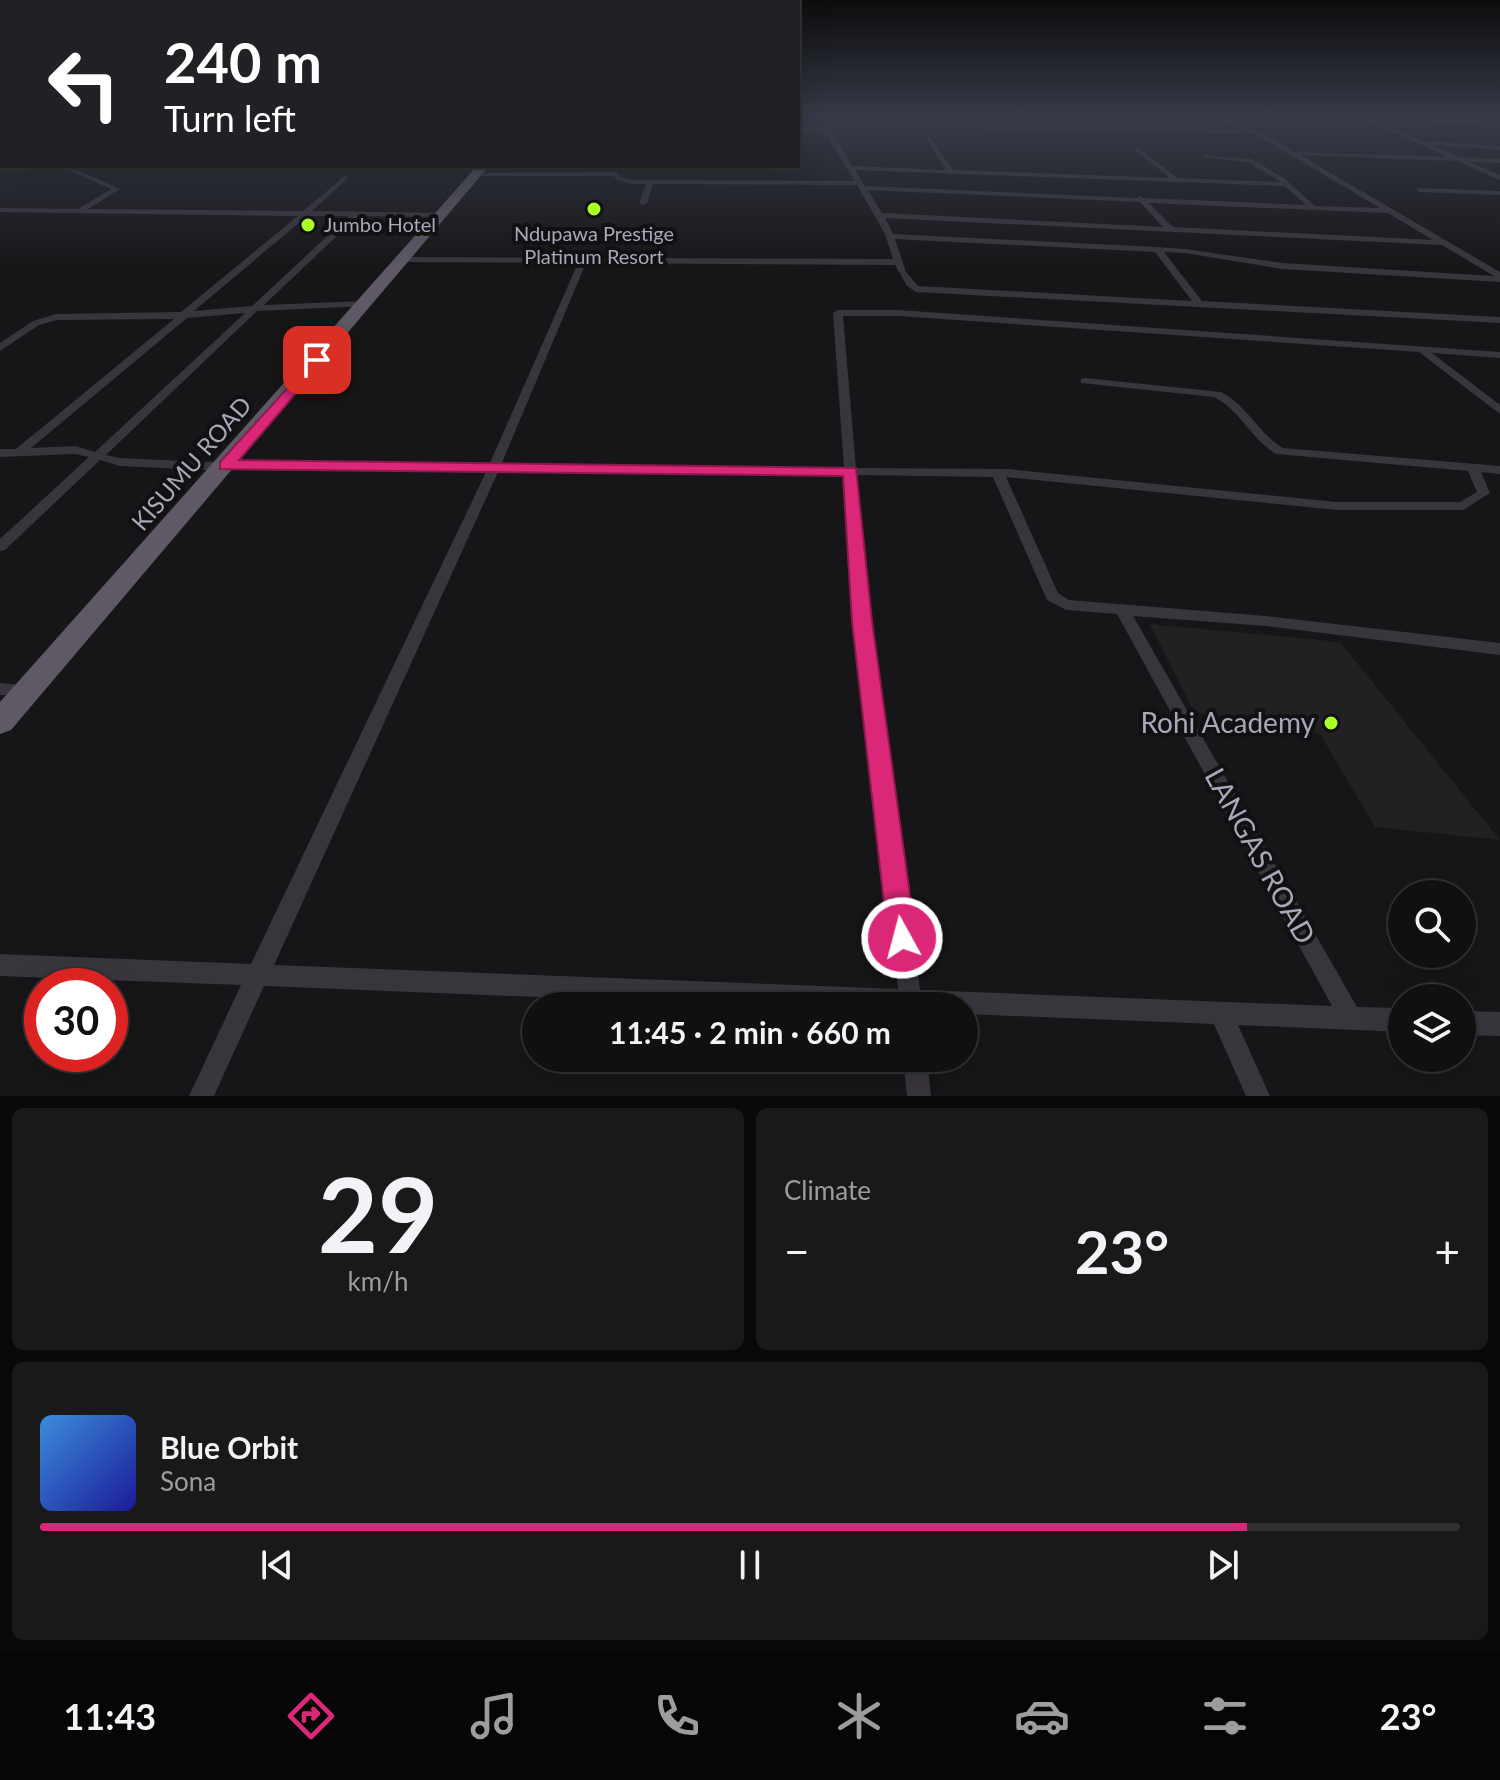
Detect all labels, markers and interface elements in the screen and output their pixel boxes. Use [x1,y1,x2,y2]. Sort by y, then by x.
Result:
text: 240 m [164,28,322,95]
icon: left [32,32,136,136]
text: Turn left [164,96,296,140]
marker: Ndupawa Prestige Platinum Resort [585,200,603,218]
place label: Jumbo Hotel [324,212,436,236]
marker: Jumbo Hotel [299,216,317,234]
place label: Ndupawa Prestige Platinum Resort [514,221,674,268]
pin [283,326,351,394]
icon: arrive [295,338,339,382]
street label: KISUMU ROAD [125,390,257,536]
place label: Rohi Academy [1140,705,1316,739]
marker: Rohi Academy [1322,714,1340,732]
street label: LANGAS ROAD [1199,762,1323,949]
map controls [1388,880,1476,1072]
button: search [1388,880,1476,968]
position arrow [860,896,944,980]
speed limit sign: 30 [24,968,128,1072]
button: layers [1388,984,1476,1072]
text: 11:45 · 2 min · 660 m [609,1014,891,1050]
text: 29 [318,1150,438,1275]
text: Climate [784,1174,871,1206]
text: 23° [1075,1215,1169,1287]
text: − [784,1225,810,1277]
text: + [1434,1225,1460,1277]
text: km/h [348,1265,408,1297]
text: Blue Orbit [160,1429,298,1465]
text: Sona [160,1465,216,1497]
icon: previous [255,1543,299,1587]
icon: pause [728,1543,772,1587]
icon: next [1201,1543,1245,1587]
icon: directions [283,1688,339,1744]
icon: music [466,1688,522,1744]
icon: phone [649,1688,705,1744]
icon: climate [831,1688,887,1744]
icon: car [1014,1688,1070,1744]
icon: filters [1197,1688,1253,1744]
text: 11:43 [63,1694,156,1738]
text: 23° [1380,1694,1436,1738]

